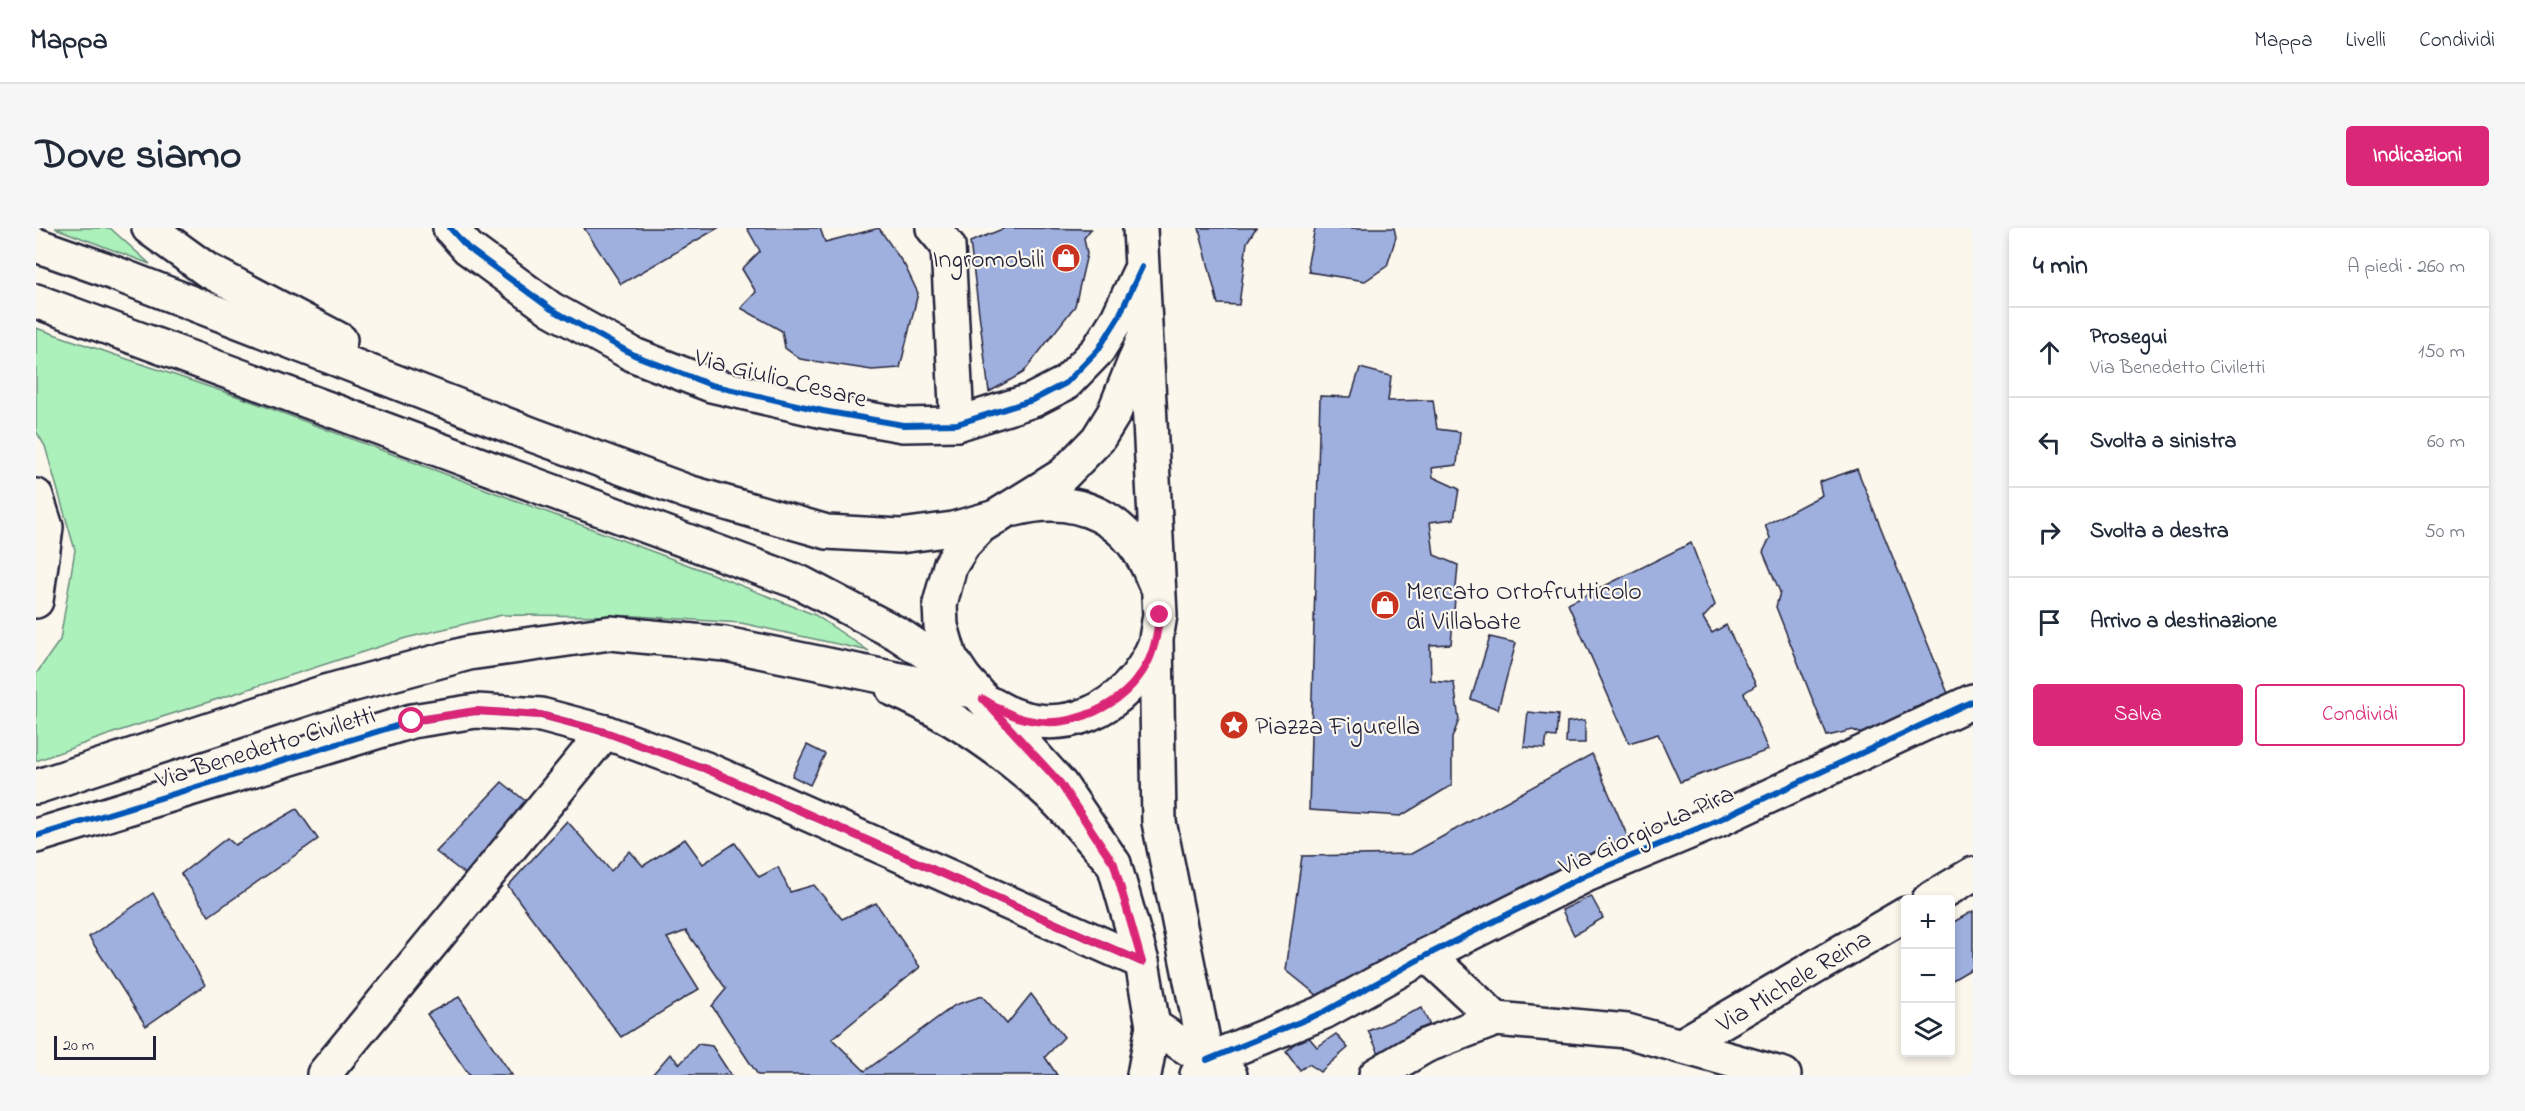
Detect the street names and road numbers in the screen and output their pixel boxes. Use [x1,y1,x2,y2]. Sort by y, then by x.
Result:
street label: Via Giulio Cesare [689,340,871,420]
street label: Via Benedetto Civiletti [150,697,380,801]
street label: Via Giorgio La Pira [1553,776,1741,888]
street label: Via Michele Reina [1709,921,1879,1044]

